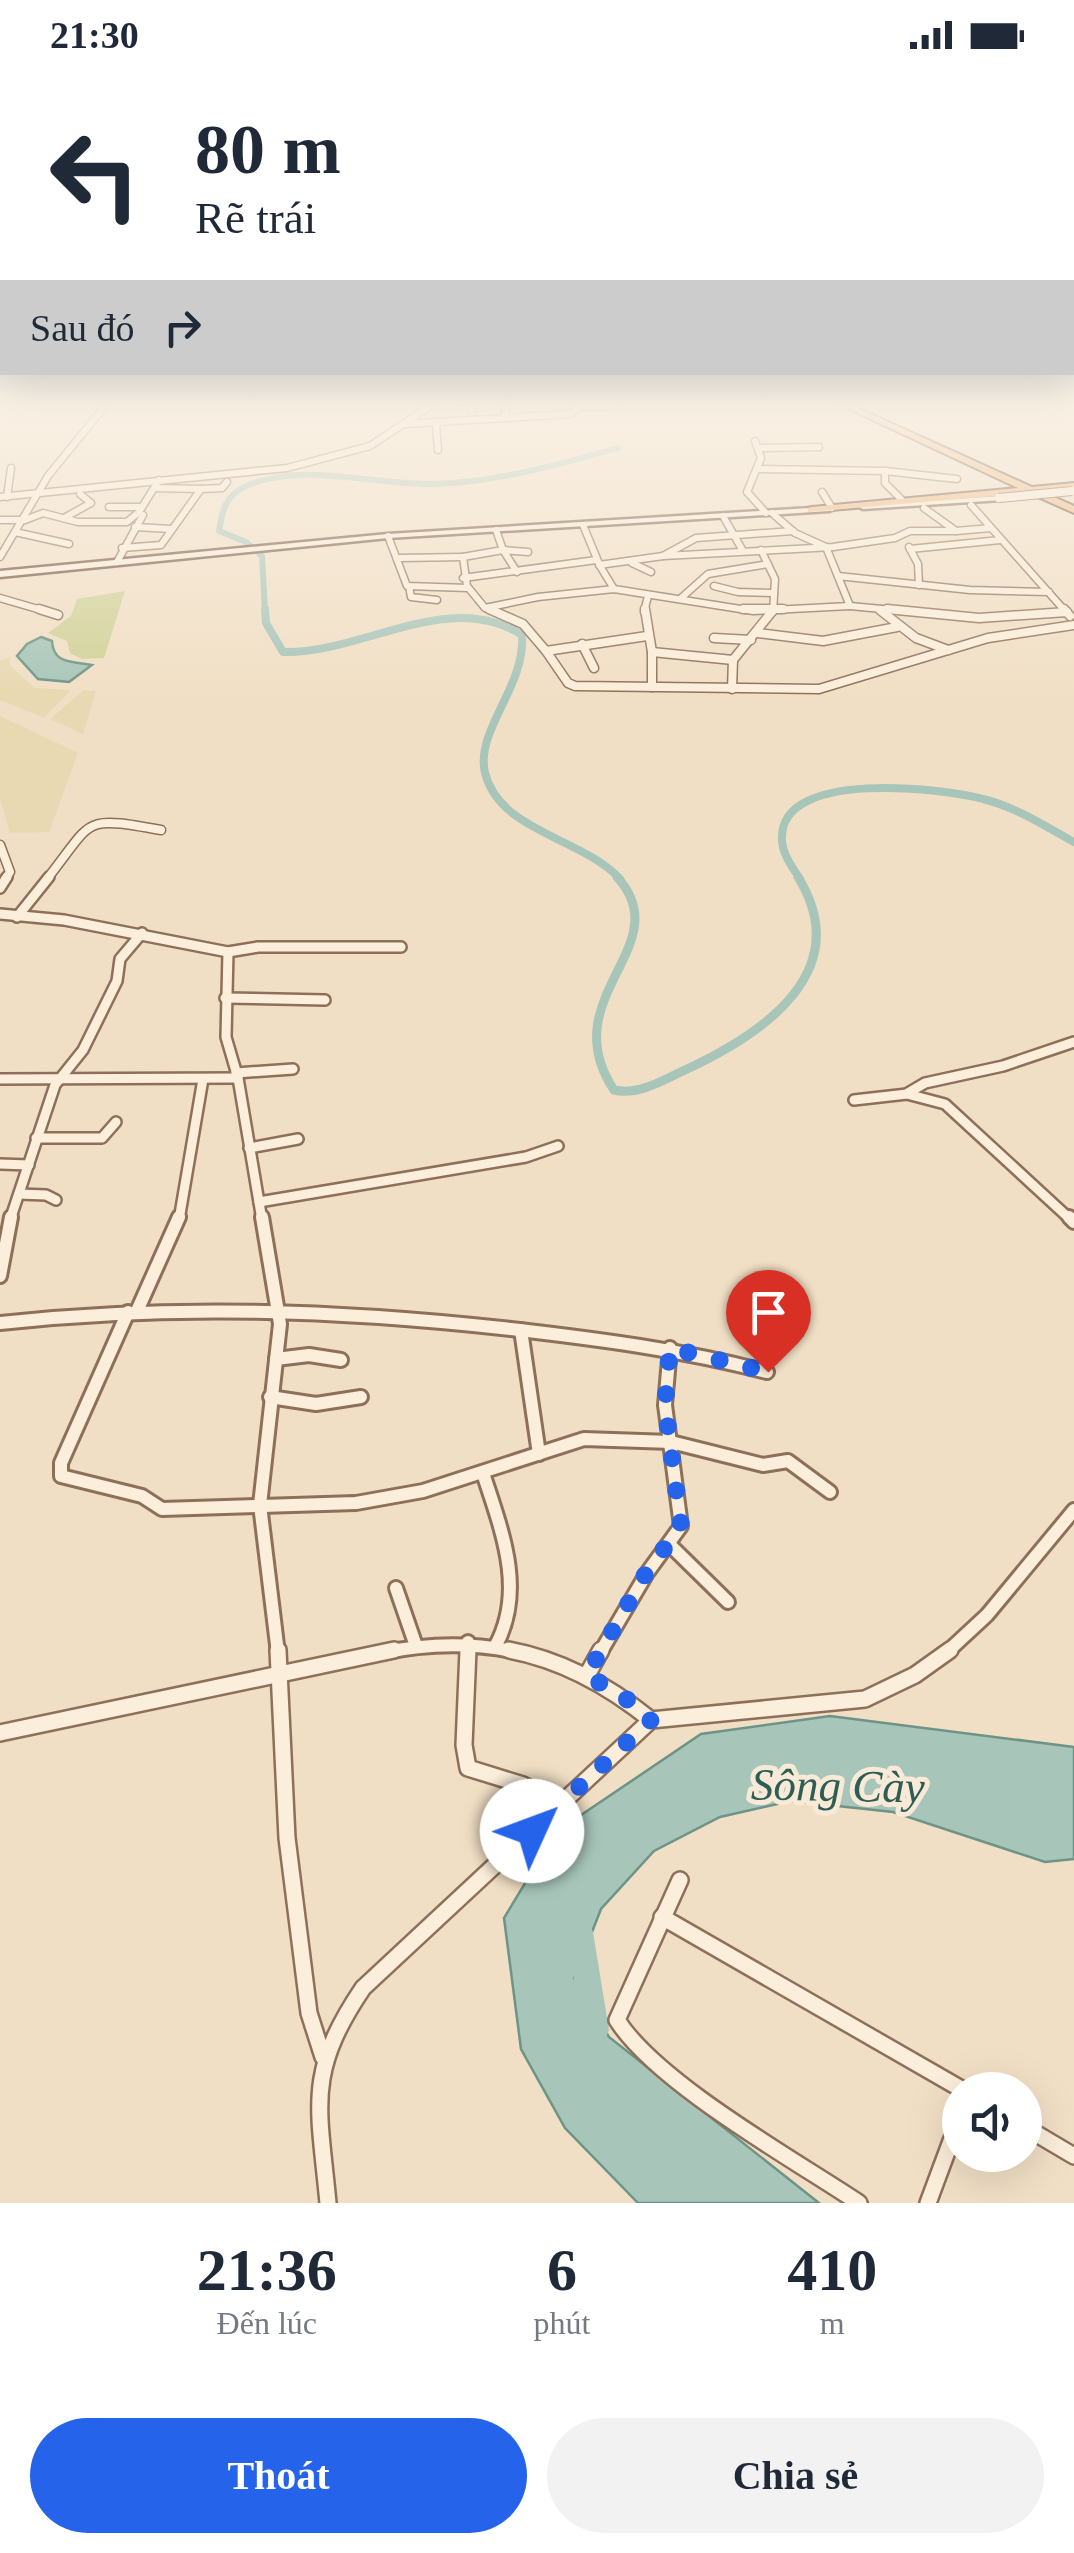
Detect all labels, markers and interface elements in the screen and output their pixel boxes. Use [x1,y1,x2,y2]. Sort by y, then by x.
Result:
text: 21:30 [50,14,139,56]
icon: left [30,110,160,240]
text: 80 m [195,111,341,188]
text: Rẽ trái [195,193,316,243]
icon: right [155,300,210,355]
text: Sau đó [30,307,135,349]
pin [726,1270,811,1373]
icon: arrive [741,1285,796,1340]
water label: Sông Cày [751,1759,925,1813]
position arrow [480,1779,584,1883]
map controls [942,2072,1042,2172]
button: sound [942,2072,1042,2172]
text: 21:36 [197,2237,337,2303]
text: 6 [547,2237,577,2303]
text: 410 [787,2237,877,2303]
text: Đến lúc [217,2305,317,2341]
text: phút [534,2305,590,2341]
text: m [820,2305,845,2341]
button: Thoát [30,2418,527,2533]
button: Chia sẻ [547,2418,1044,2533]

